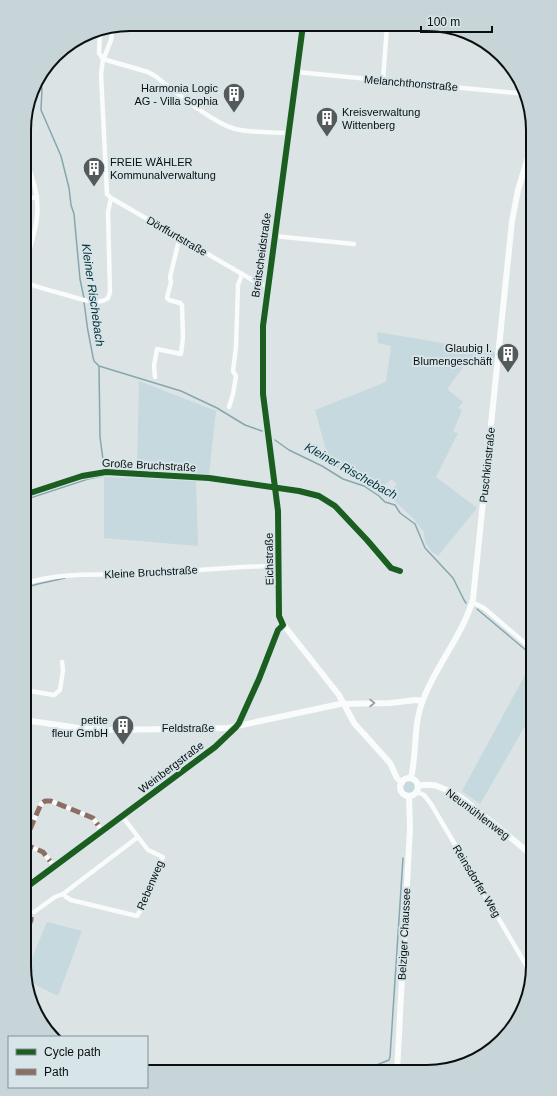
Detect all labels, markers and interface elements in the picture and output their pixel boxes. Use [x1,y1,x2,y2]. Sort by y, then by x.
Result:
scale bar [421,8,492,34]
text: 100 m [427,15,460,29]
street label: Melanchthonstraße [364,73,458,93]
building icon: Harmonia Logic AG - Villa Sophia [221,81,247,114]
place label: Harmonia Logic AG - Villa Sophia [134,82,219,107]
building icon: Kreisverwaltung Wittenberg [314,105,340,138]
place label: Kreisverwaltung Wittenberg [342,106,420,131]
building icon: FREIE WÄHLER Kommunalverwaltung [81,155,107,188]
place label: FREIE WÄHLER Kommunalverwaltung [110,156,216,181]
street label: Breitscheidstraße [249,212,273,298]
street label: Dörffurtstraße [145,214,209,258]
water label: Kleiner Rischebach [79,243,107,347]
building icon: Glaubig I. Blumengeschäft [495,341,521,374]
place label: Glaubig I. Blumengeschäft [413,342,492,367]
street label: Puschkinstraße [477,427,497,503]
water label: Kleiner Rischebach [302,440,400,502]
street label: Große Bruchstraße [102,457,196,473]
street label: Eichstraße [263,533,275,585]
street label: Kleine Bruchstraße [104,564,198,580]
one-way arrow [369,699,375,707]
building icon: petite fleur GmbH [110,713,136,746]
place label: petite fleur GmbH [52,714,108,739]
street label: Feldstraße [162,722,214,734]
street label: Weinbergstraße [136,739,206,795]
street label: Neumühlenweg [444,786,512,842]
street label: Reinsdorfer Weg [451,843,503,919]
street label: Rebenweg [134,858,166,912]
street label: Belziger Chaussee [396,888,412,980]
legend [8,1036,148,1088]
text: Cycle path [44,1045,101,1059]
text: Path [44,1065,69,1079]

